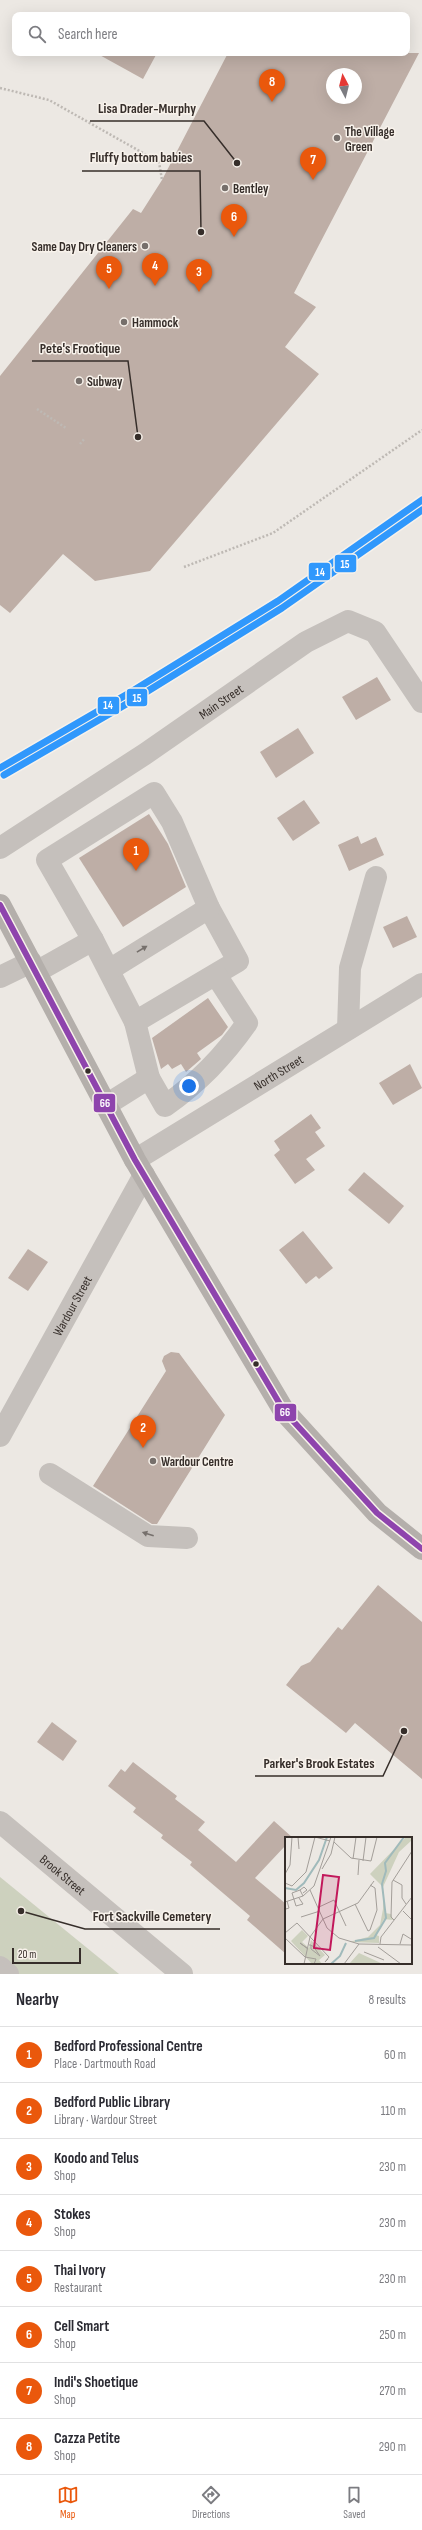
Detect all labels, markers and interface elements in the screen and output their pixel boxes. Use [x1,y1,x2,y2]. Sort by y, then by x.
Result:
search box [12,12,410,56]
icon: search [26,23,48,45]
text: Search here [58,25,118,44]
north arrow [326,68,362,104]
pin: 8 [259,69,285,102]
callout: Lisa Drader-Murphy [90,95,204,121]
text: Lisa Drader-Murphy [98,100,196,117]
place label: The Village Green [345,124,395,155]
marker: The Village Green [332,133,342,143]
callout: Fluffy bottom babies [82,145,200,171]
pin: 7 [300,147,326,180]
text: Fluffy bottom babies [90,149,192,166]
place label: Bentley [233,181,269,197]
marker: Bentley [220,183,230,193]
pin: 6 [221,204,247,237]
place label: Same Day Dry Cleaners [32,239,137,255]
marker: Same Day Dry Cleaners [140,241,150,251]
pin: 4 [142,253,168,286]
pin: 5 [96,256,122,289]
pin: 3 [186,259,212,292]
place label: Hammock [132,315,179,331]
marker: Hammock [119,317,129,327]
callout: Pete's Frootique [32,335,128,361]
text: Pete's Frootique [40,340,120,357]
place label: Subway [87,374,123,390]
marker: Subway [74,376,84,386]
line badge: 15 [334,554,357,573]
text: 15 [340,558,350,571]
line badge: 14 [308,562,331,581]
text: 14 [315,566,325,579]
street label: Main Street [196,681,246,723]
line badge: 15 [126,688,148,707]
text: 15 [132,692,142,705]
line badge: 14 [97,696,120,715]
text: 14 [103,699,113,712]
pin: 1 [123,838,149,871]
one-way arrow [136,946,148,953]
street label: North Street [251,1052,306,1094]
unlabelled marker [83,1066,93,1076]
your location [179,1076,199,1096]
line badge: 66 [93,1093,116,1113]
text: 66 [100,1097,110,1110]
street label: Wardour Street [50,1273,96,1339]
unlabelled marker [251,1359,261,1369]
line badge: 66 [274,1403,297,1422]
text: 66 [280,1406,290,1419]
pin: 2 [130,1415,156,1448]
place label: Wardour Centre [161,1454,234,1470]
marker: Wardour Centre [148,1456,158,1466]
one-way arrow [142,1531,154,1537]
callout: Parker's Brook Estates [255,1750,383,1776]
text: Parker's Brook Estates [263,1755,375,1772]
inset map [285,1837,412,1964]
street label: Brook Street [36,1852,88,1899]
callout: Fort Sackville Cemetery [85,1903,220,1929]
text: Fort Sackville Cemetery [93,1908,211,1925]
scale bar [12,1946,81,1965]
text: 20 m [18,1948,36,1961]
text: Nearby [16,1990,59,2010]
text: 8 results [368,1992,406,2008]
text: Bedford Professional Centre [54,2037,203,2056]
text: 1 [26,2047,32,2063]
text: 60 m [384,2047,406,2063]
text: Place · Dartmouth Road [54,2056,156,2072]
text: Bedford Public Library [54,2093,170,2112]
text: 2 [26,2103,32,2119]
text: 110 m [381,2103,406,2119]
text: Library · Wardour Street [54,2112,157,2128]
text: Koodo and Telus [54,2149,139,2168]
text: 3 [26,2159,32,2175]
text: 230 m [379,2159,406,2175]
text: Shop [54,2168,76,2184]
text: Stokes [54,2205,90,2224]
text: 4 [26,2215,32,2231]
text: 230 m [379,2215,406,2231]
text: Shop [54,2224,76,2240]
text: Thai Ivory [54,2261,106,2280]
text: 5 [26,2271,32,2287]
text: 230 m [379,2271,406,2287]
text: Restaurant [54,2280,102,2296]
text: Cell Smart [54,2317,109,2336]
text: 6 [26,2327,32,2343]
text: 250 m [379,2327,406,2343]
text: Shop [54,2336,76,2352]
text: Indi's Shoetique [54,2373,138,2392]
text: 7 [26,2383,32,2399]
text: 270 m [379,2383,406,2399]
text: Shop [54,2392,76,2408]
text: Cazza Petite [54,2429,120,2448]
text: 8 [26,2439,32,2455]
text: 290 m [379,2439,406,2455]
text: Shop [54,2448,76,2464]
tab: Map [57,2484,79,2521]
tab: Directions [192,2484,230,2521]
tab: Saved [343,2484,365,2521]

